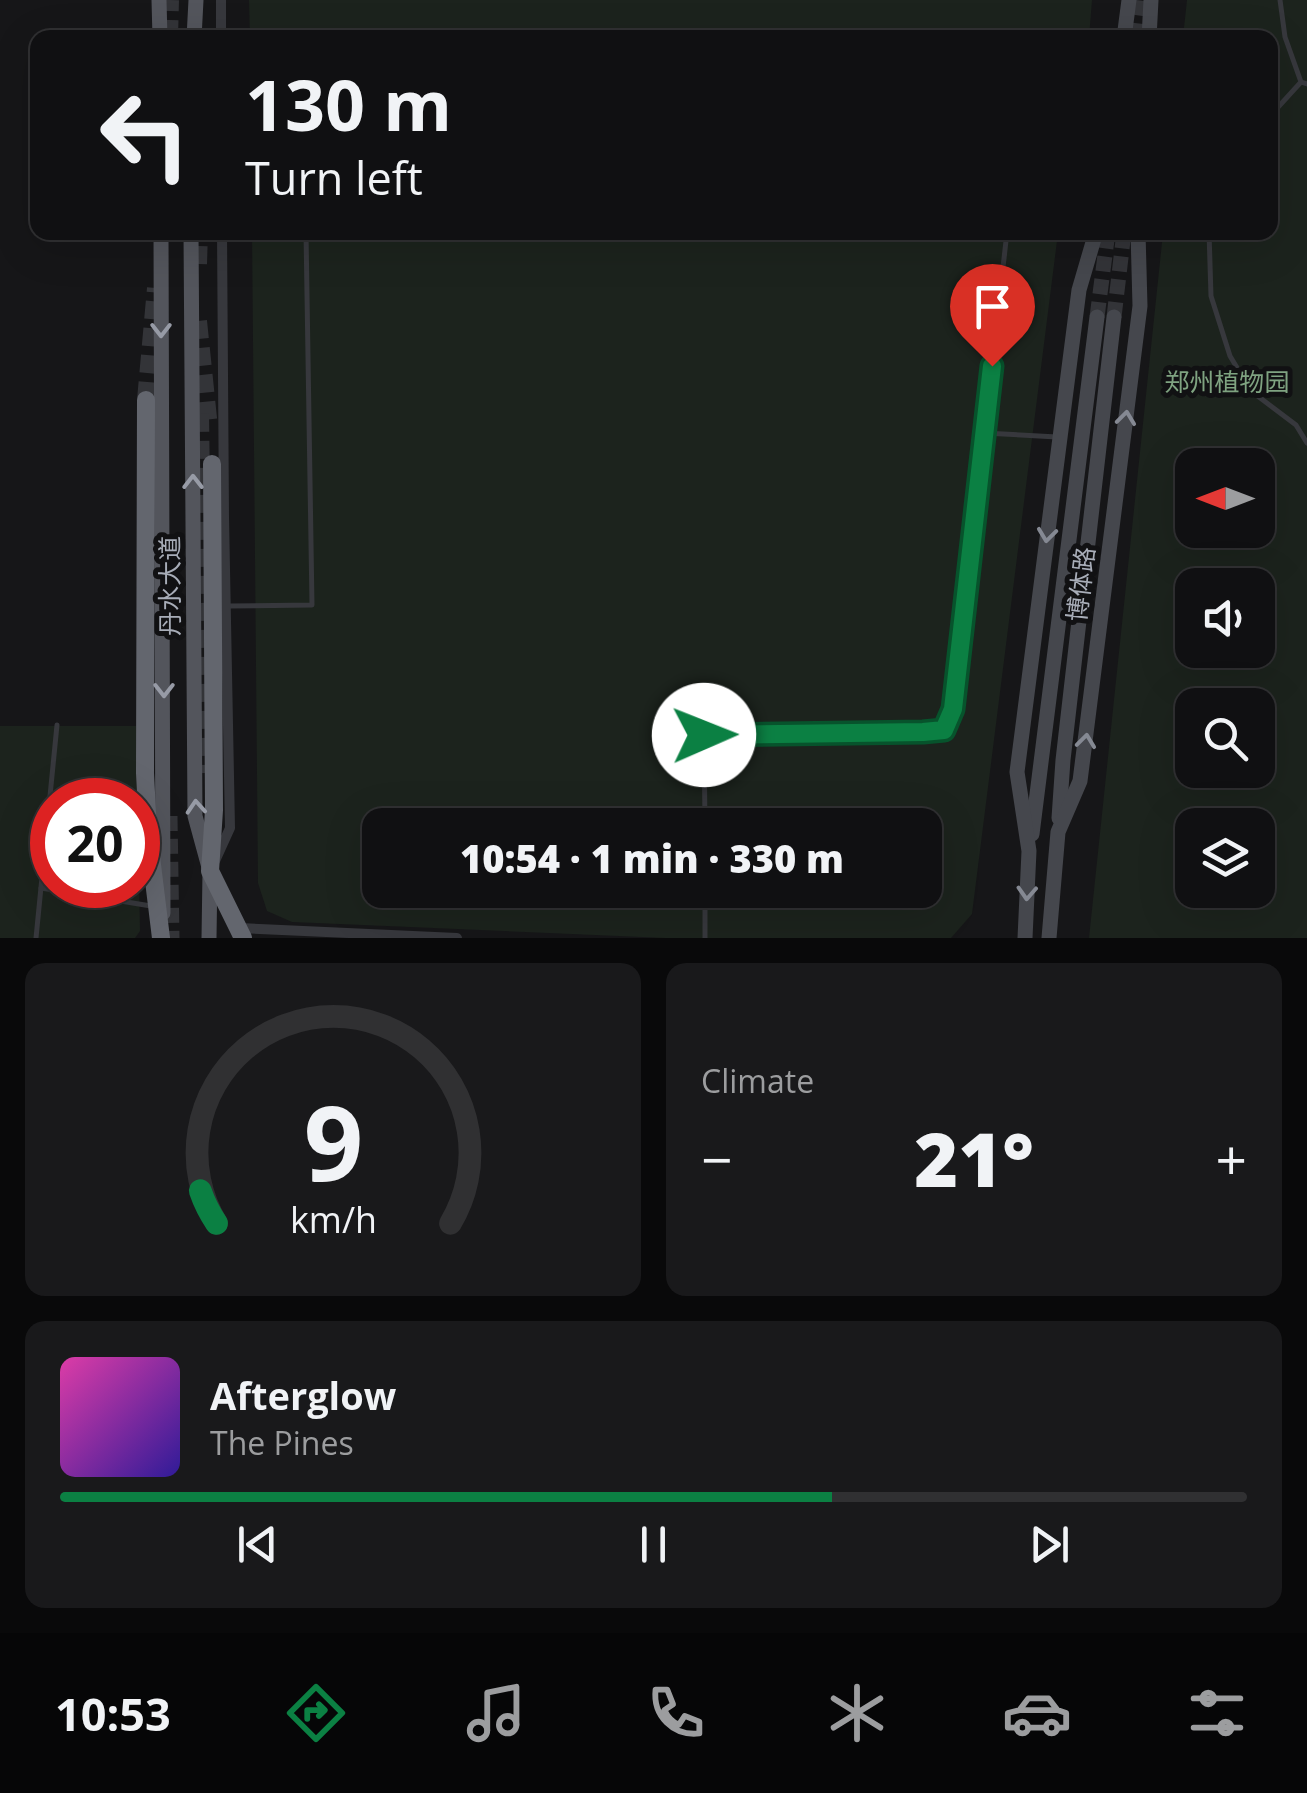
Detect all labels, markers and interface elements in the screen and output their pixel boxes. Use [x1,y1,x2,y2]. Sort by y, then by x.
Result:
text: 130 m [245,56,452,152]
icon: left [80,70,210,200]
text: Turn left [245,147,423,208]
pin [950,264,1035,367]
icon: arrive [965,279,1020,334]
one-way arrow [151,322,172,338]
park label: 郑州植物园 [1164,364,1290,398]
one-way arrow [1115,410,1136,426]
north arrow [1175,448,1275,548]
map controls [1175,448,1275,908]
one-way arrow [182,474,204,490]
one-way arrow [1038,527,1059,544]
street label: 丹水大道 [152,536,186,636]
street label: 博体路 [1059,545,1101,623]
button: sound [1175,568,1275,668]
one-way arrow [153,682,175,698]
position arrow [652,683,756,787]
button: search [1175,688,1275,788]
one-way arrow [1074,733,1095,749]
speed limit sign: 20 [30,778,160,908]
one-way arrow [186,799,208,815]
button: layers [1175,808,1275,908]
text: 10:54 · 1 min · 330 m [460,832,844,884]
one-way arrow [1017,885,1038,901]
text: Climate [701,1059,814,1102]
text: 9 [303,1070,363,1211]
text: 21° [914,1107,1034,1209]
text: − [701,1121,732,1196]
text: + [1216,1121,1247,1196]
text: km/h [290,1195,376,1243]
text: Afterglow [210,1369,396,1421]
text: The Pines [210,1421,354,1464]
icon: previous [230,1517,285,1572]
icon: pause [626,1517,681,1572]
icon: next [1022,1517,1077,1572]
icon: directions [281,1678,351,1748]
icon: music [461,1678,531,1748]
icon: phone [641,1678,711,1748]
icon: climate [822,1678,892,1748]
icon: car [1002,1678,1072,1748]
icon: filters [1182,1678,1252,1748]
text: 10:53 [55,1683,171,1744]

